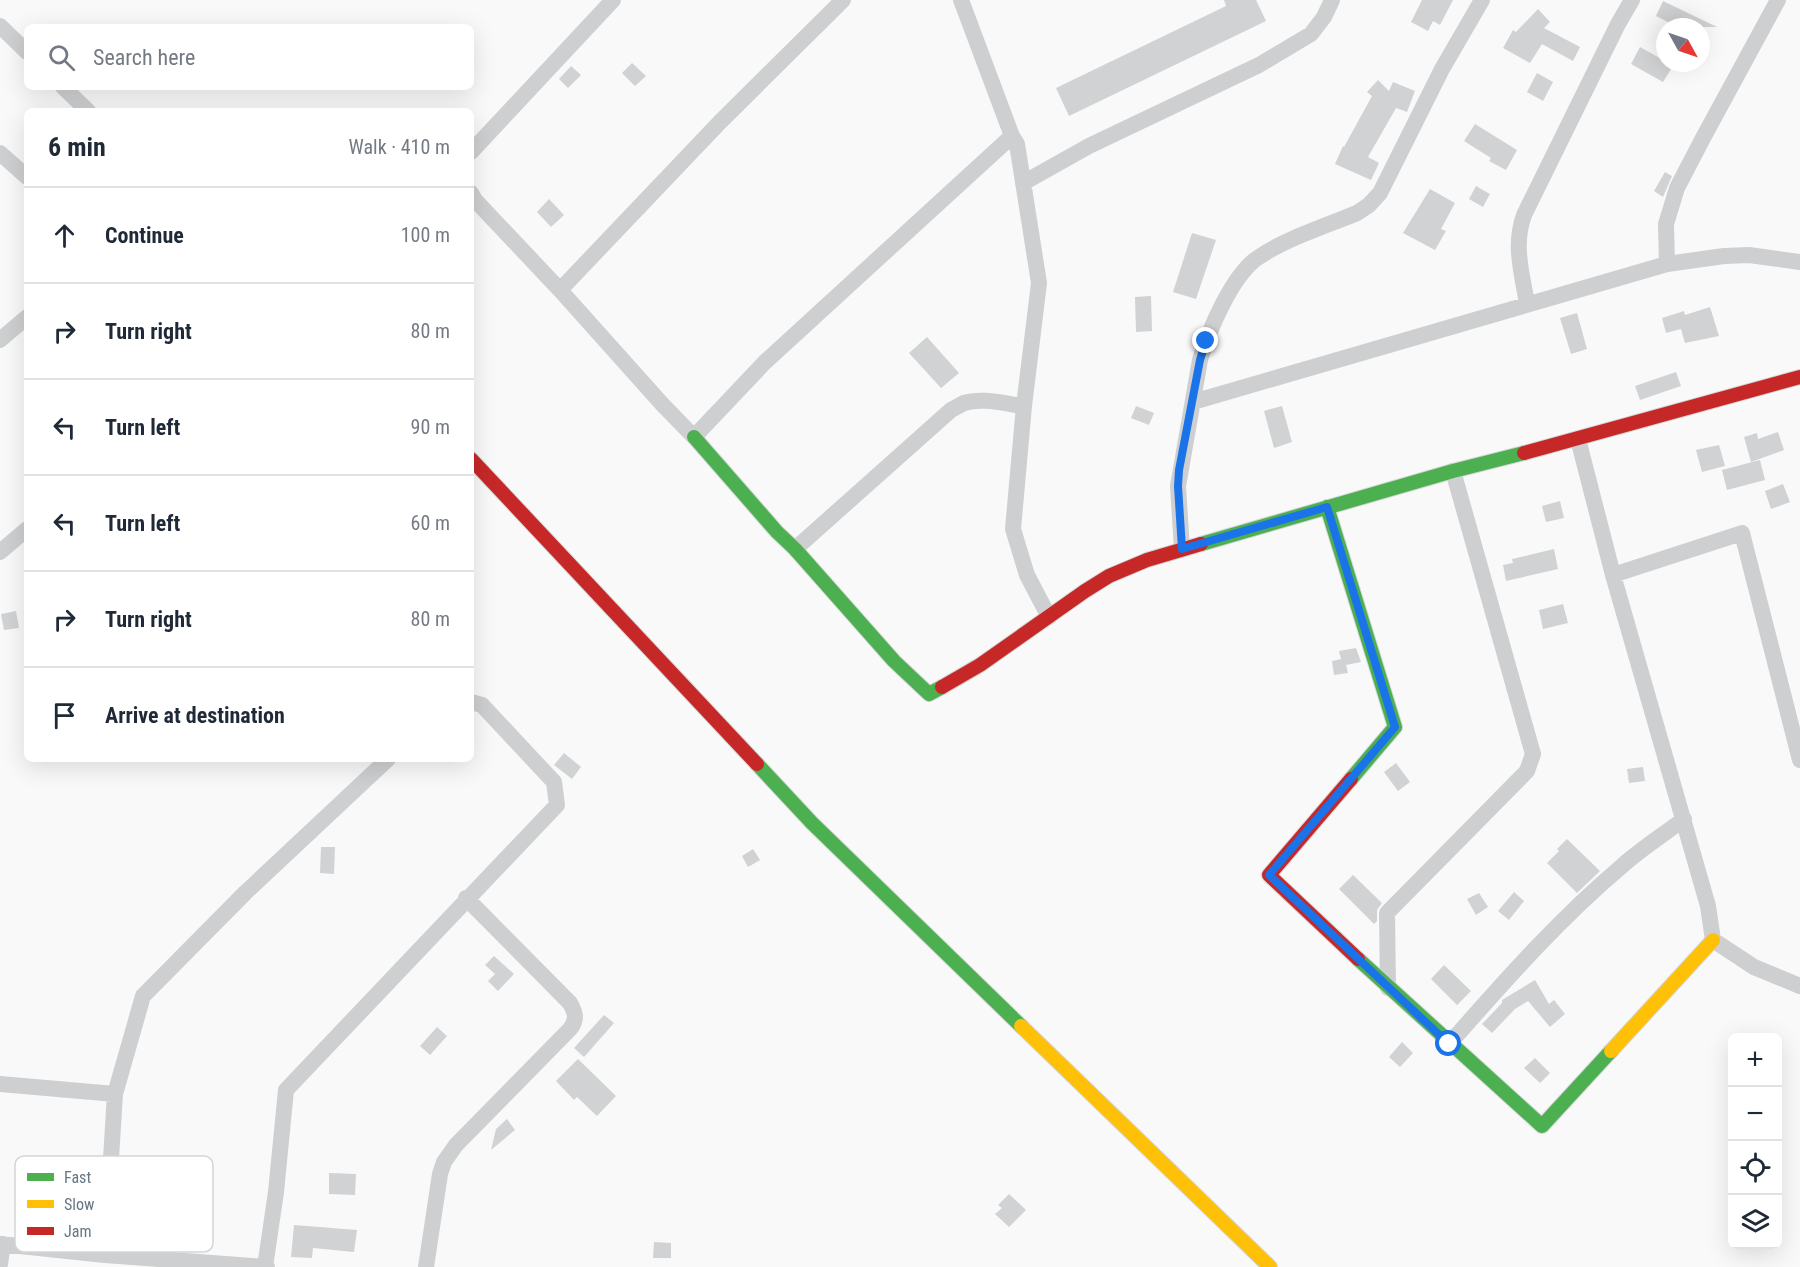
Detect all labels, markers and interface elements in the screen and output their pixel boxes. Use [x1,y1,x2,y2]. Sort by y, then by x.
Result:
north arrow [1656,18,1710,72]
search box [24,24,474,90]
icon: search [45,41,78,74]
text: Search here [93,45,195,70]
text: 6 min [48,132,106,162]
text: Walk · 410 m [349,135,450,159]
icon: ahead [48,219,81,252]
text: Continue [105,223,184,248]
text: 100 m [401,223,450,247]
icon: right [48,315,81,348]
text: Turn right [105,319,192,344]
text: 80 m [411,319,450,343]
route end [1192,327,1218,353]
icon: left [48,411,81,444]
text: Turn left [105,415,180,440]
text: 90 m [411,415,450,439]
icon: left [48,507,81,540]
text: Turn left [105,511,180,536]
text: 60 m [411,511,450,535]
icon: right [48,603,81,636]
text: Turn right [105,607,192,632]
text: 80 m [411,607,450,631]
icon: arrive [48,699,81,732]
text: Arrive at destination [105,703,285,728]
route start [1435,1030,1461,1056]
map controls [1728,1033,1782,1249]
button: + [1728,1033,1782,1087]
button: − [1728,1087,1782,1141]
button: locate [1728,1141,1782,1195]
legend [15,1156,213,1252]
text: Fast [64,1168,91,1187]
text: Slow [64,1195,94,1214]
button: layers [1728,1195,1782,1249]
text: Jam [64,1222,91,1241]

